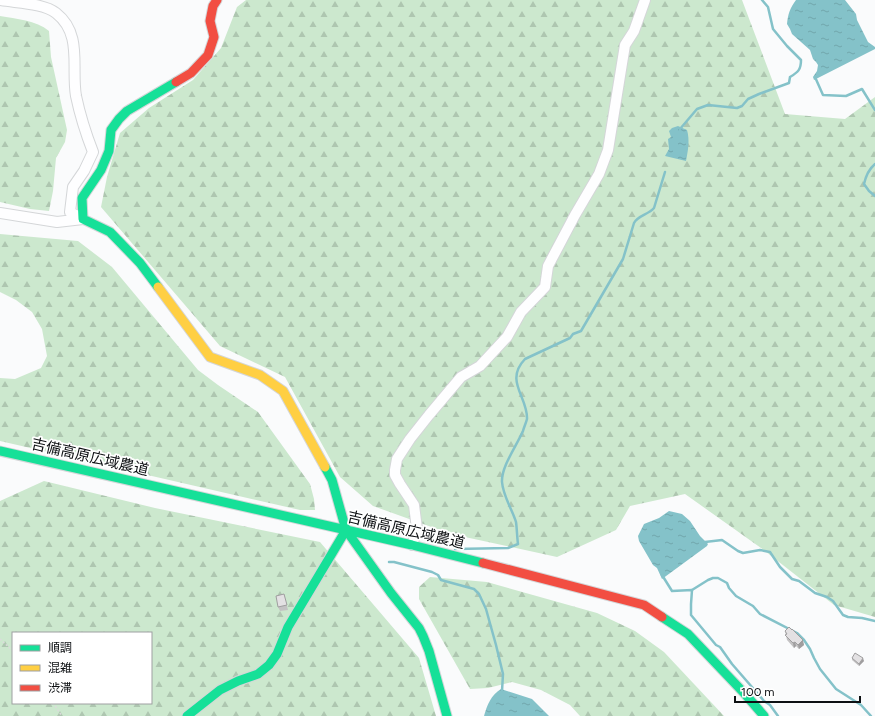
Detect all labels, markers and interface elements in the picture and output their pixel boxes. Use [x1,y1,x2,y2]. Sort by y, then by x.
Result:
street label: 吉備高原広域農道 [30,435,150,479]
street label: 吉備高原広域農道 [346,508,466,552]
legend [12,632,152,704]
text: 順調 [48,641,72,655]
text: 混雑 [48,661,72,675]
scale bar [735,678,860,704]
text: 渋滞 [48,681,72,695]
text: 100 m [741,685,775,699]

